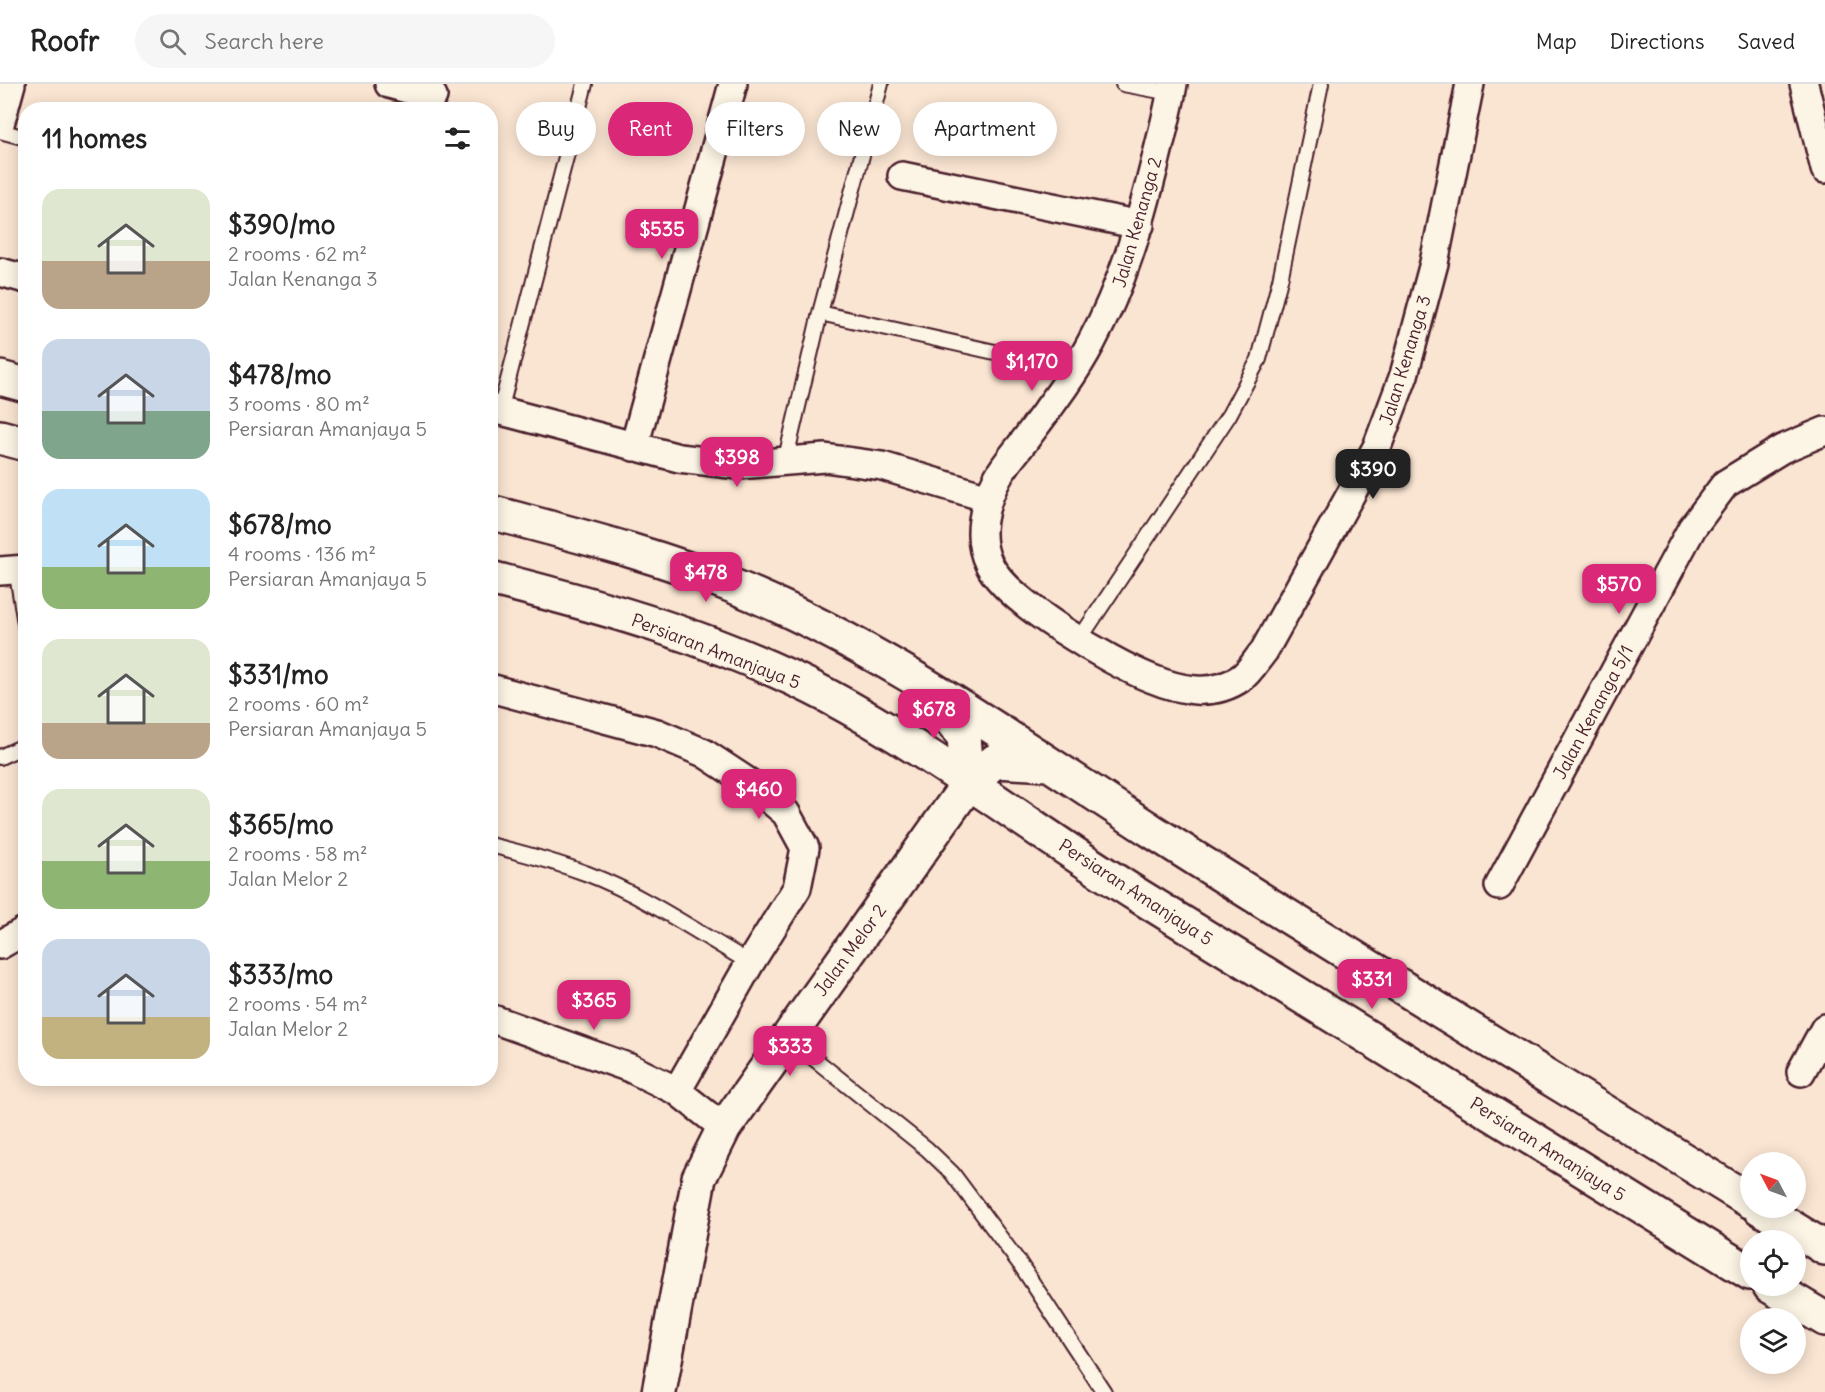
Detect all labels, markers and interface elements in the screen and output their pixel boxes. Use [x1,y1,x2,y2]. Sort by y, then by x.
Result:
search box [135,14,555,68]
text: Roofr [30,23,99,59]
icon: search [156,25,189,58]
text: Search here [204,27,324,55]
text: Map [1536,28,1577,55]
text: Directions [1610,28,1704,55]
text: Saved [1737,28,1795,55]
chip: Buy [516,102,596,156]
chip: Rent [608,102,693,156]
chip: Filters [705,102,805,156]
chip: New [817,102,901,156]
chip: Apartment [913,102,1057,156]
text: 11 homes [42,122,147,155]
icon: filters [441,122,474,155]
street label: Jalan Kenanga 2 [1107,154,1167,290]
text: $390/mo [228,208,335,241]
pin: $535 [626,209,698,260]
icon: home [90,213,162,285]
text: $535 [639,216,685,241]
text: 2 rooms · 62 m² [228,241,367,266]
text: Jalan Kenanga 3 [228,266,378,291]
street label: Jalan Kenanga 3 [1374,292,1436,428]
pin: $1,170 [983,341,1081,392]
text: $1,170 [1006,348,1058,373]
text: $478/mo [228,358,331,391]
icon: home [90,363,162,435]
text: 3 rooms · 80 m² [228,391,370,416]
text: Persiaran Amanjaya 5 [228,416,427,441]
pin: $398 [701,437,773,488]
text: $398 [714,444,760,469]
pin: $390 [1337,449,1409,500]
text: $390 [1349,456,1397,481]
text: $678/mo [228,508,332,541]
icon: home [90,513,162,585]
text: 4 rooms · 136 m² [228,541,376,566]
pin: $478 [670,552,742,603]
text: $478 [684,559,728,584]
pin: $570 [1583,564,1655,615]
text: Persiaran Amanjaya 5 [228,566,427,591]
text: $570 [1596,571,1642,596]
street label: Persiaran Amanjaya 5 [628,608,804,694]
street label: Jalan Kenanga 5/1 [1548,641,1638,783]
text: $331/mo [228,658,329,691]
icon: home [90,663,162,735]
pin: $678 [898,689,970,740]
text: 2 rooms · 60 m² [228,691,369,716]
text: $678 [912,696,956,721]
text: Persiaran Amanjaya 5 [228,716,427,741]
pin: $460 [723,769,795,820]
text: $460 [735,776,783,801]
text: $365/mo [228,808,334,841]
icon: home [90,813,162,885]
street label: Persiaran Amanjaya 5 [1055,834,1217,950]
text: 2 rooms · 58 m² [228,841,368,866]
text: Jalan Melor 2 [228,866,348,891]
street label: Jalan Melor 2 [809,899,891,1001]
text: $333/mo [228,958,333,991]
pin: $331 [1336,959,1408,1010]
icon: home [90,963,162,1035]
text: $331 [1351,966,1393,991]
pin: $365 [558,980,630,1031]
text: $365 [571,987,617,1012]
text: 2 rooms · 54 m² [228,991,368,1016]
text: Jalan Melor 2 [228,1016,348,1041]
pin: $333 [754,1026,826,1077]
text: $333 [767,1033,813,1058]
street label: Persiaran Amanjaya 5 [1466,1092,1630,1206]
north arrow [1740,1152,1806,1218]
map controls [1740,1152,1806,1374]
button: locate [1740,1230,1806,1296]
button: layers [1740,1308,1806,1374]

